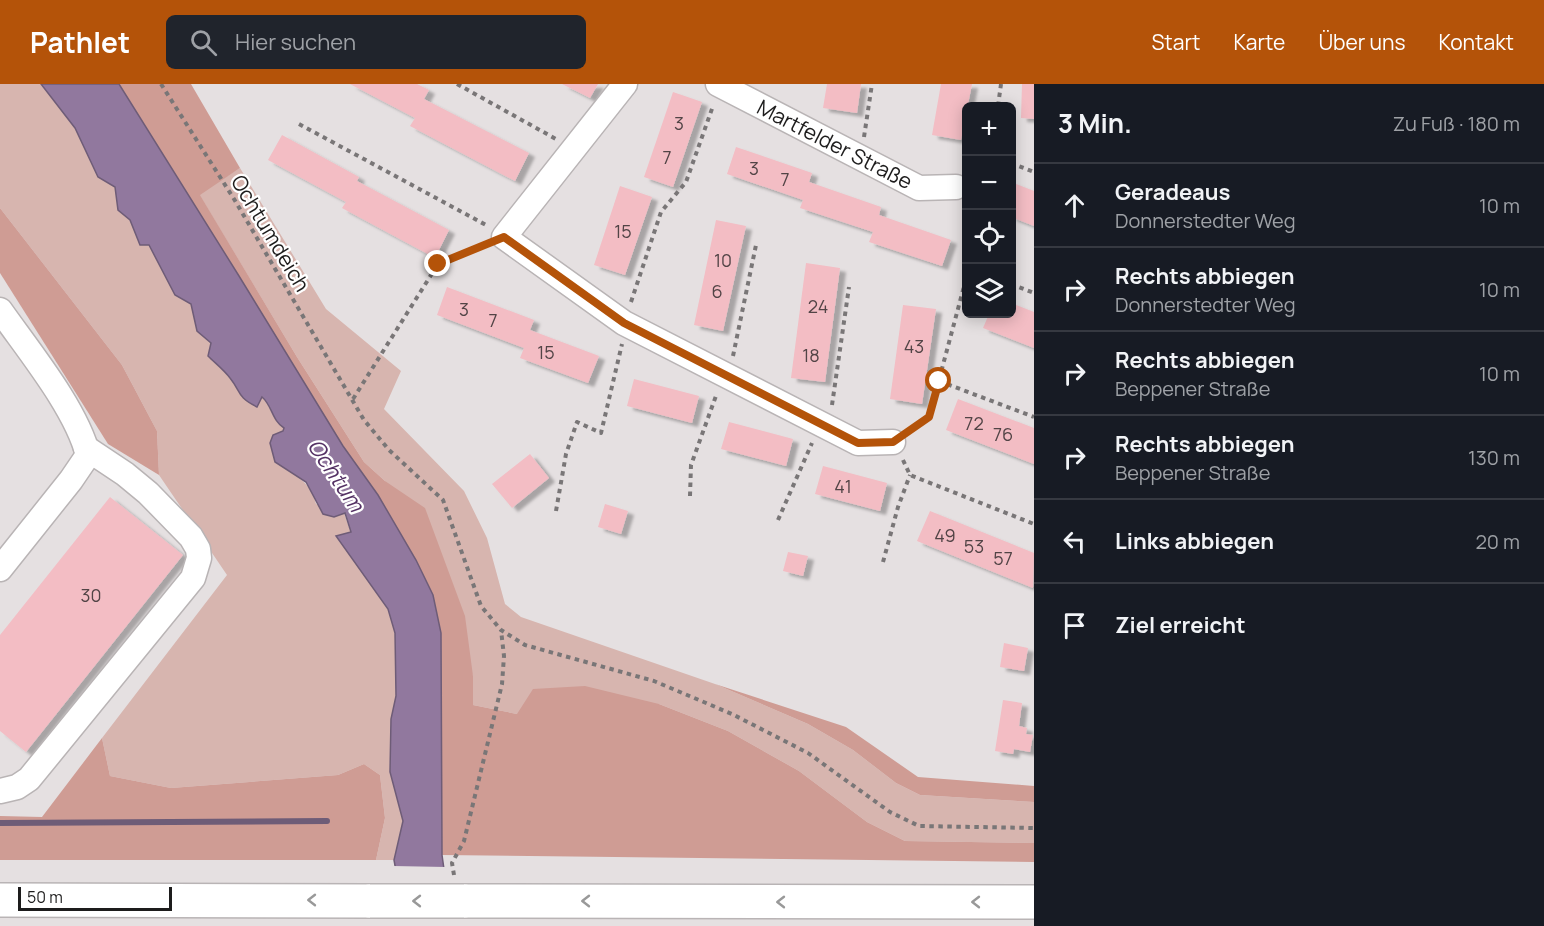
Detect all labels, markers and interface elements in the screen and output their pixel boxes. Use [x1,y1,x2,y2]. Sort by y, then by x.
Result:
search box [166,15,586,69]
text: Pathlet [30,23,130,61]
icon: search [187,26,220,59]
text: Hier suchen [235,27,356,57]
text: Start [1151,28,1200,56]
text: Karte [1233,28,1285,56]
text: Über uns [1318,28,1406,56]
text: Kontakt [1439,28,1514,56]
street label: Martfelder Straße [752,93,918,195]
map controls [962,102,1016,318]
button: + [962,102,1016,156]
text: 3 Min. [1058,105,1132,141]
text: Zu Fuß · 180 m [1393,110,1520,137]
house number: 3 [674,111,684,135]
house number: 7 [662,145,672,169]
house number: 3 [749,156,759,180]
button: − [962,156,1016,210]
house number: 7 [780,167,790,191]
street label: Ochtumdeich [225,169,317,297]
text: Geradeaus [1115,177,1230,207]
icon: ahead [1058,189,1091,222]
text: 10 m [1479,192,1520,219]
text: Donnerstedter Weg [1115,207,1296,234]
button: locate [962,210,1016,264]
house number: 15 [614,219,632,243]
house number: 10 [714,248,732,272]
route end [424,250,450,276]
text: Rechts abbiegen [1115,261,1294,291]
button: layers [962,264,1016,318]
icon: right [1058,273,1091,306]
text: 10 m [1479,276,1520,303]
house number: 6 [711,279,723,303]
text: Donnerstedter Weg [1115,291,1296,318]
house number: 24 [808,294,828,318]
house number: 3 [459,297,469,321]
house number: 7 [488,308,498,332]
house number: 43 [904,334,924,358]
house number: 15 [537,340,555,364]
house number: 18 [802,343,820,367]
text: Rechts abbiegen [1115,345,1294,375]
icon: right [1058,357,1091,390]
text: 10 m [1479,360,1520,387]
route start [925,367,951,393]
text: Beppener Straße [1115,375,1270,402]
house number: 72 [964,411,984,435]
house number: 76 [993,422,1013,446]
text: Rechts abbiegen [1115,429,1294,459]
water label: Ochtum [301,433,372,518]
icon: right [1058,441,1091,474]
text: 130 m [1468,444,1520,471]
text: Beppener Straße [1115,459,1270,486]
house number: 41 [834,474,852,498]
house number: 49 [934,523,956,547]
icon: left [1058,525,1091,558]
text: Links abbiegen [1115,526,1274,556]
text: 20 m [1475,528,1520,555]
house number: 53 [964,534,984,558]
house number: 57 [993,546,1013,570]
house number: 30 [81,583,101,607]
icon: arrive [1058,609,1091,642]
text: Ziel erreicht [1115,610,1246,640]
scale bar [18,884,172,912]
text: 50 m [27,886,63,908]
one-way arrow [307,894,316,906]
one-way arrow [413,895,422,907]
one-way arrow [581,895,590,907]
one-way arrow [776,896,785,908]
one-way arrow [971,896,980,908]

